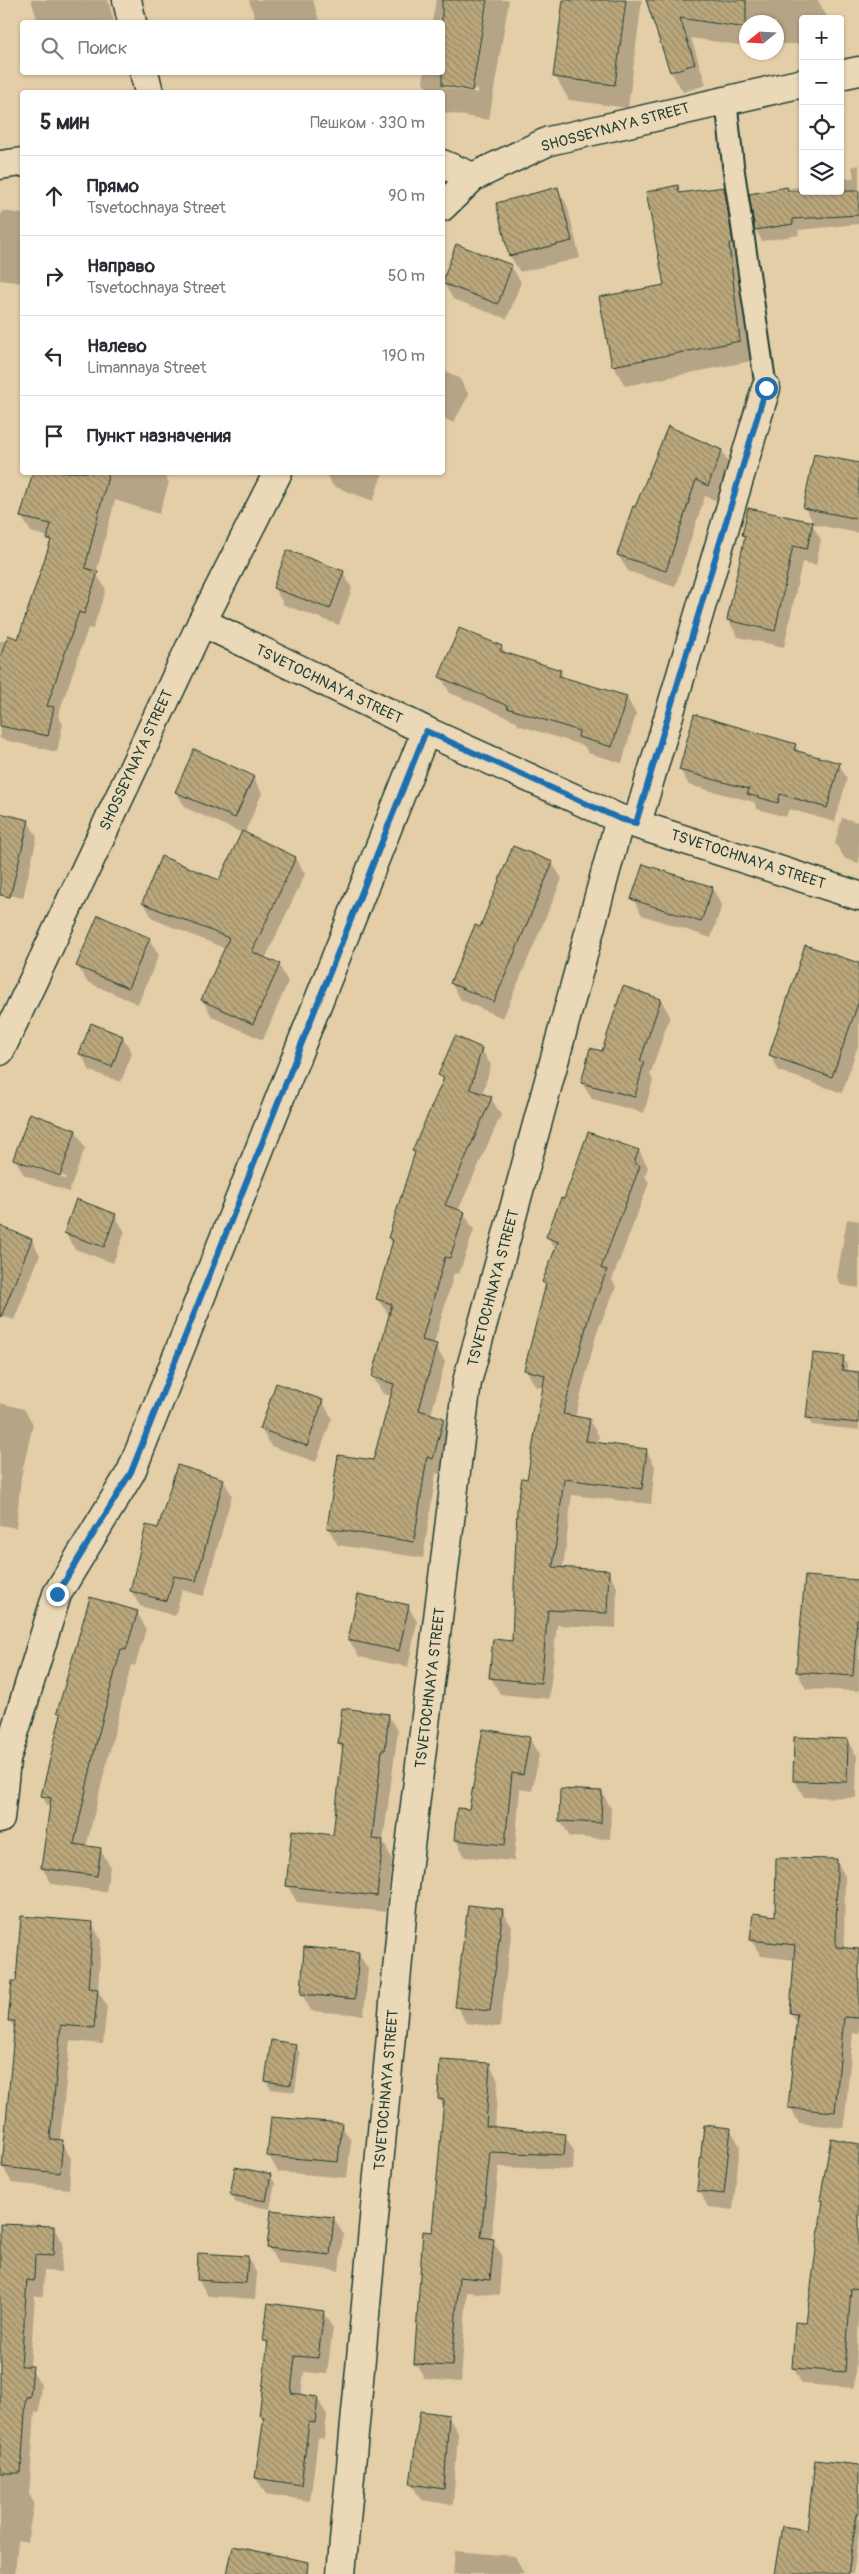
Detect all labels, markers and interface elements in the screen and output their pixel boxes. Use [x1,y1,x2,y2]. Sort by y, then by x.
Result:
north arrow [739,15,784,60]
map controls [799,15,844,195]
button: + [799,15,844,60]
search box [20,20,445,75]
icon: search [38,34,66,62]
text: Поиск [78,36,128,60]
button: − [799,60,844,105]
street label: SHOSSEYNAYA STREET [539,99,691,156]
button: locate [799,105,844,150]
text: 5 мин [40,109,90,136]
text: Пешком · 330 m [310,113,425,133]
button: layers [799,150,844,195]
text: Прямо [87,174,139,198]
icon: ahead [40,182,68,210]
text: 90 m [388,186,425,206]
text: Tsvetochnaya Street [87,198,226,218]
text: Направо [87,254,155,278]
icon: right [40,262,68,290]
text: 50 m [388,266,425,286]
text: Tsvetochnaya Street [87,278,226,298]
text: Налево [87,334,147,358]
icon: left [40,342,68,370]
text: 190 m [382,346,425,366]
text: Limannaya Street [87,358,206,378]
route start [755,377,778,400]
icon: arrive [40,422,68,450]
text: Пункт назначения [87,424,231,448]
street label: TSVETOCHNAYA STREET [252,640,406,728]
street label: SHOSSEYNAYA STREET [96,687,177,834]
street label: TSVETOCHNAYA STREET [668,825,828,893]
street label: TSVETOCHNAYA STREET [463,1208,524,1369]
route end [46,1583,69,1606]
street label: TSVETOCHNAYA STREET [411,1607,450,1769]
street label: TSVETOCHNAYA STREET [370,2009,403,2171]

